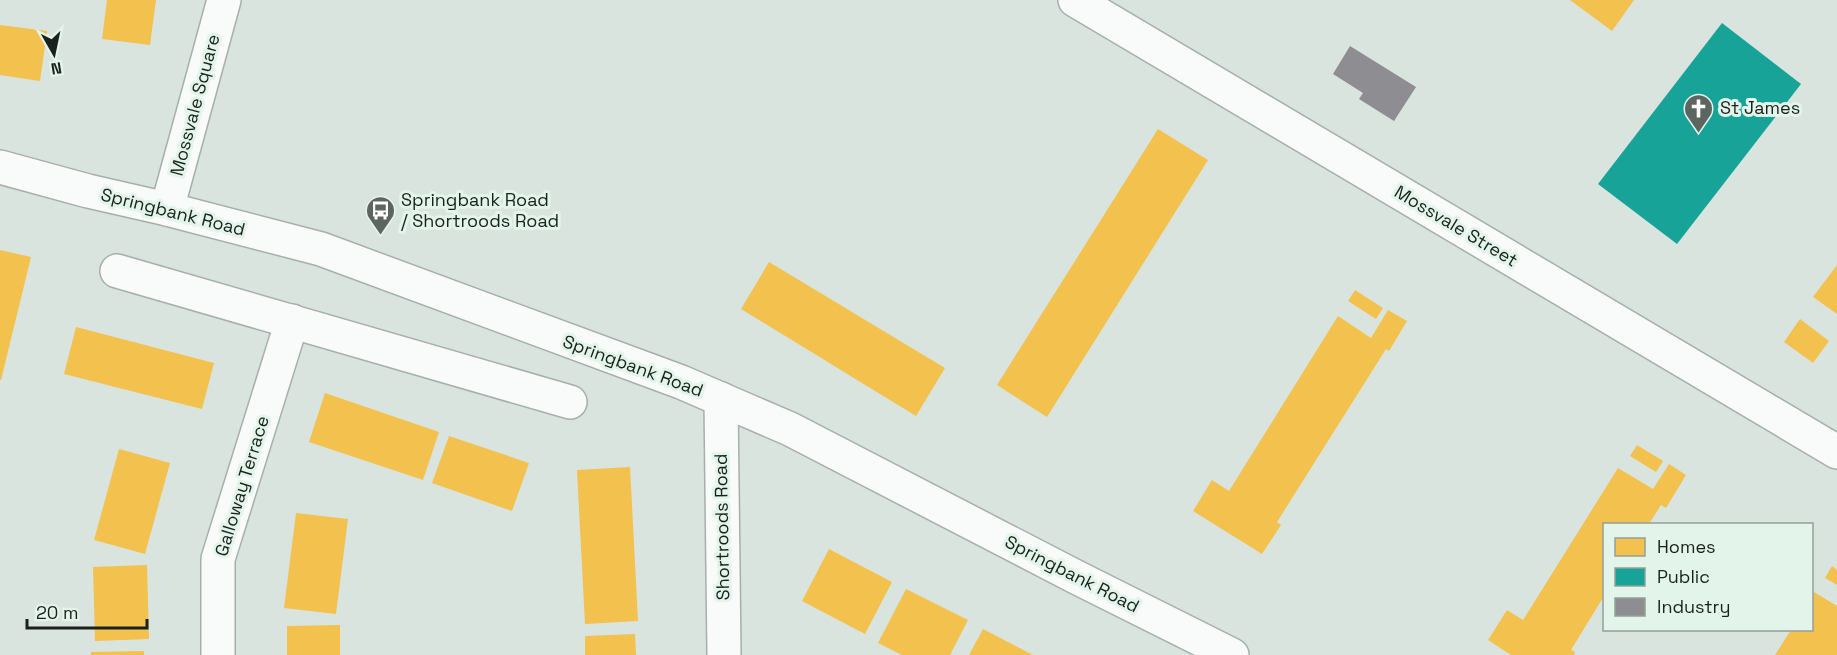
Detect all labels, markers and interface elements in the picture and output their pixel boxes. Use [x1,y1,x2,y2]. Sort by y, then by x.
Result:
north arrow [24,24,84,84]
street label: Mossvale Square [165,31,225,178]
text: N [49,57,63,80]
church icon: St James [1683,92,1715,134]
place label: St James [1720,96,1800,119]
street label: Mossvale Street [1390,180,1522,271]
street label: Springbank Road [99,182,248,241]
place label: Springbank Road / Shortroods Road [401,188,559,232]
bus stop icon: Springbank Road / Shortroods Road [364,194,396,236]
street label: Springbank Road [560,329,707,402]
street label: Galloway Terrace [209,413,274,559]
street label: Shortroods Road [709,453,734,601]
legend [1603,523,1813,631]
street label: Springbank Road [1001,530,1143,617]
text: Homes [1657,535,1716,558]
text: Public [1657,565,1710,588]
scale bar [27,592,147,630]
text: Industry [1657,595,1730,618]
text: 20 m [36,601,79,624]

